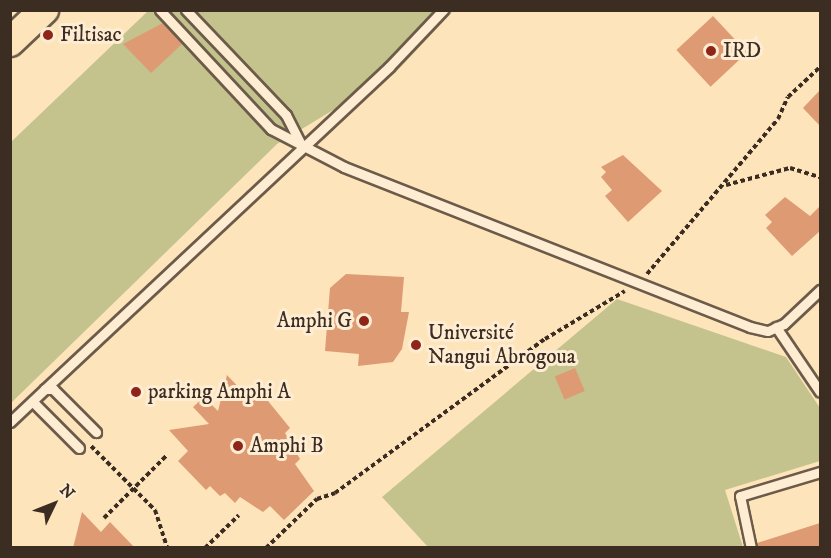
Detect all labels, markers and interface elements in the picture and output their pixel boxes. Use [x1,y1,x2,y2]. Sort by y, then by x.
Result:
place label: Filtisac [60,22,122,48]
marker: Filtisac [41,28,55,42]
place label: IRD [723,38,761,64]
marker: IRD [704,44,718,58]
place label: Amphi G [277,308,352,334]
marker: Amphi G [357,314,371,328]
place label: Université Nangui Abrogoua [428,320,576,370]
marker: Université Nangui Abrogoua [409,338,423,352]
place label: parking Amphi A [148,379,291,405]
marker: parking Amphi A [129,385,143,399]
place label: Amphi B [250,433,324,459]
marker: Amphi B [231,439,245,453]
north arrow [24,474,84,534]
text: N [55,480,79,503]

